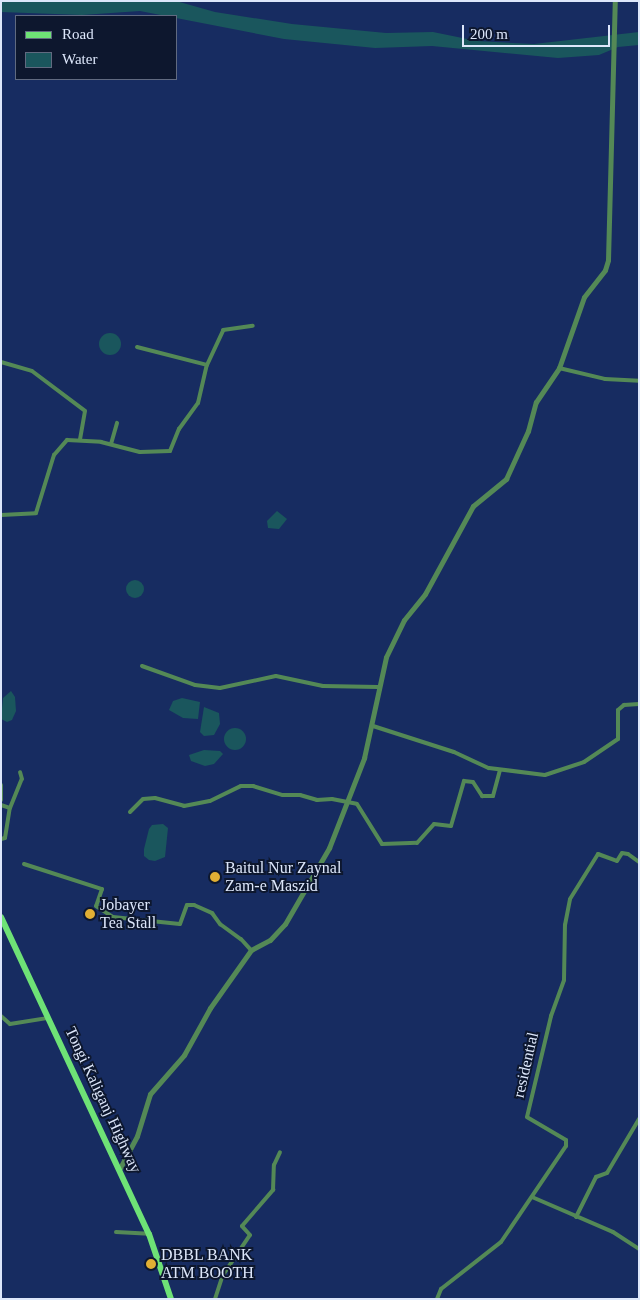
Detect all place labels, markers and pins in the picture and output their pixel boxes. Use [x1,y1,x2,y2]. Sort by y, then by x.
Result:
place label: Baitul Nur Zaynal Zam-e Maszid [225,858,341,896]
marker: Baitul Nur Zaynal Zam-e Maszid [209,871,221,883]
place label: Jobayer Tea Stall [100,895,156,933]
marker: Jobayer Tea Stall [84,908,96,920]
place label: DBBL BANK ATM BOOTH [161,1245,254,1283]
marker: DBBL BANK ATM BOOTH [145,1258,157,1270]

